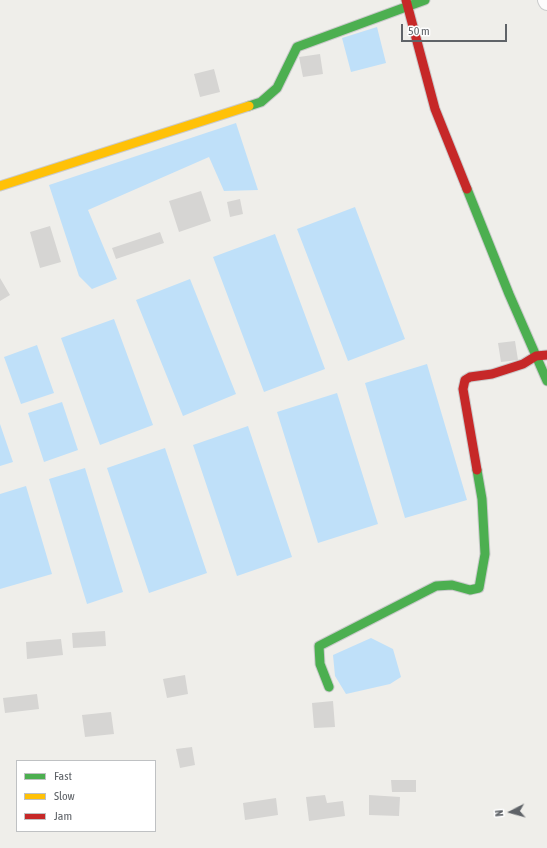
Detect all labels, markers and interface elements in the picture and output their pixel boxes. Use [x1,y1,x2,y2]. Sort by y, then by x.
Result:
scale bar [403,16,509,42]
text: 50 m [408,24,430,38]
legend [16,760,156,832]
text: Fast [54,769,72,783]
text: Slow [54,789,75,803]
north arrow [491,792,531,832]
text: Jam [54,809,72,823]
text: N [493,809,505,817]

